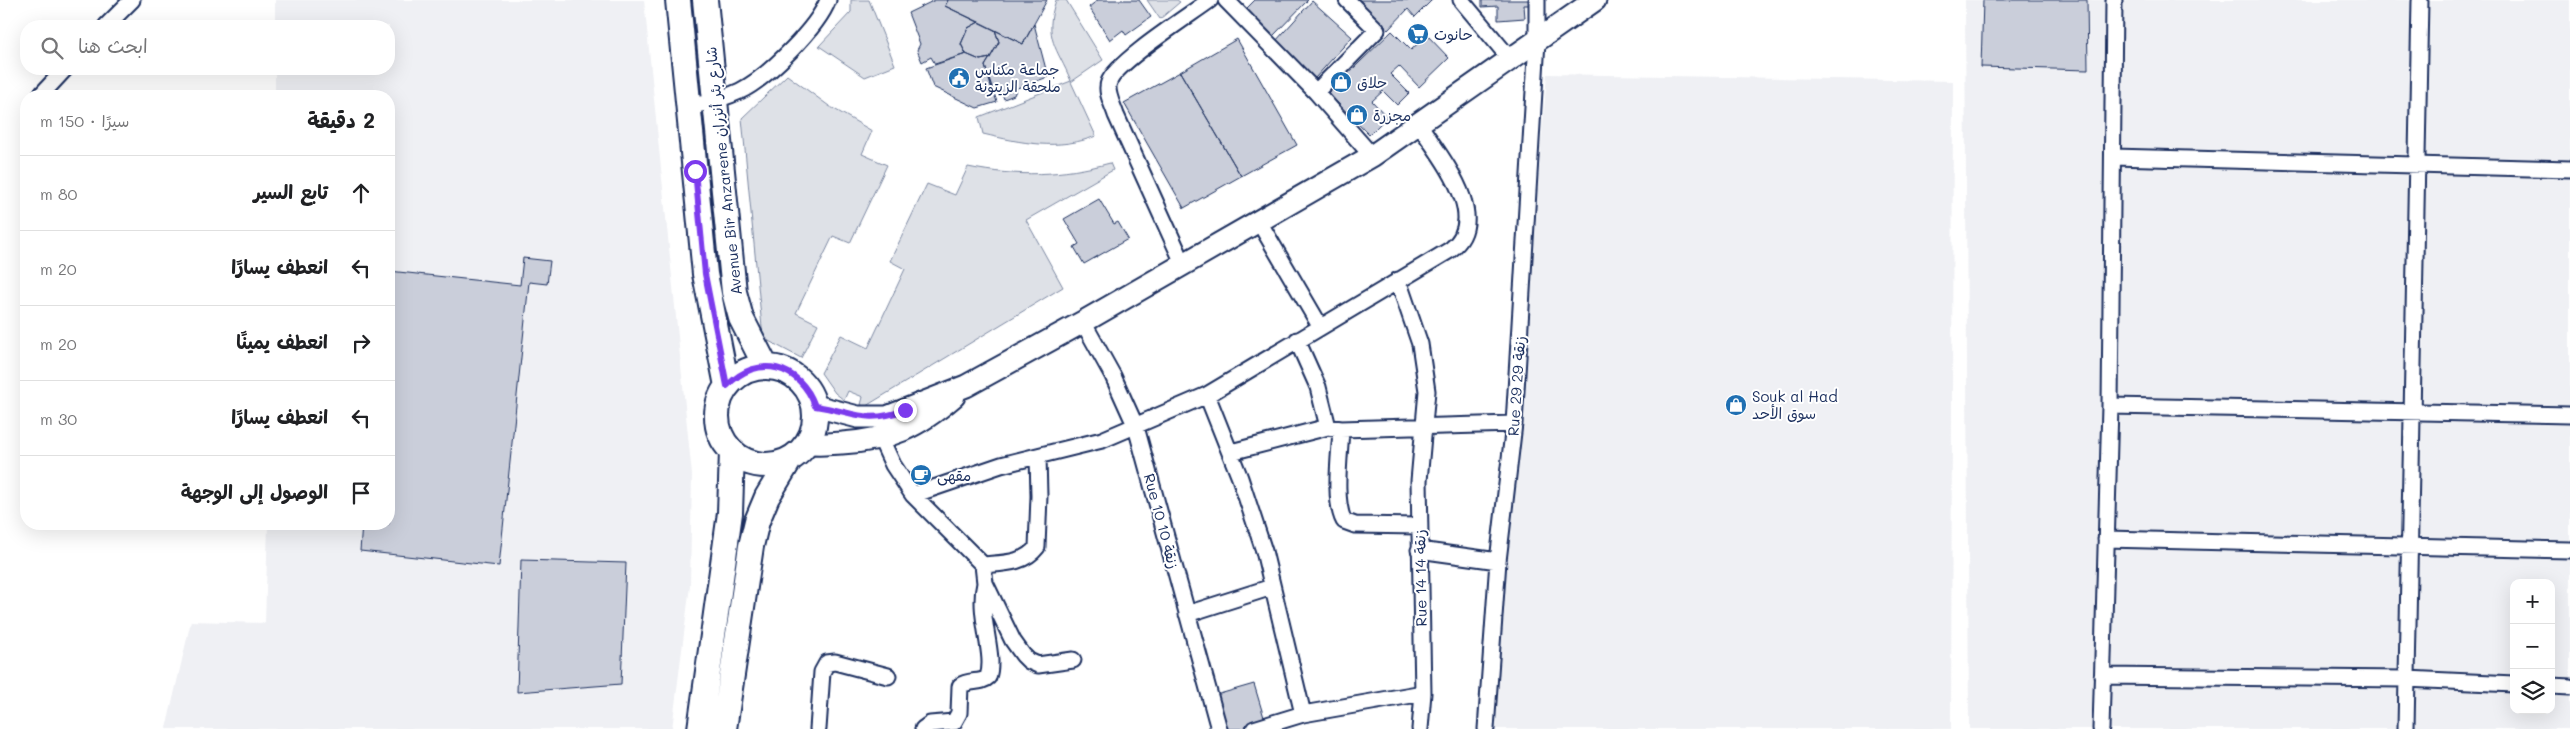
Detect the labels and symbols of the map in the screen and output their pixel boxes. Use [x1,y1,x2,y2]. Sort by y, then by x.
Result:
supermarket icon: حانوت [1406,22,1430,46]
place label: حانوت [1434,24,1472,44]
street label: Avenue Bir Anzarene شارع بئر أنزران [700,46,747,296]
place label: جماعة مكناس ملحقة الزيتونة [975,59,1061,97]
public building icon: جماعة مكناس ملحقة الزيتونة [947,66,971,90]
shop icon: حلاق [1329,70,1353,94]
place label: حلاق [1357,72,1387,92]
shop icon: مجزرة [1345,103,1369,127]
place label: مجزرة [1373,105,1411,125]
route start [684,160,707,183]
street label: Rue 29 زنقة 29 [1503,335,1529,437]
place label: Souk al Had سوق الأحد [1752,386,1838,423]
shop icon: Souk al Had سوق الأحد [1724,393,1748,417]
route end [894,399,917,422]
cafe icon: مقهى [909,463,933,487]
place label: مقهى [937,465,971,486]
street label: Rue 10 زنقة 10 [1140,471,1184,571]
street label: Rue 14 زنقة 14 [1409,529,1431,627]

